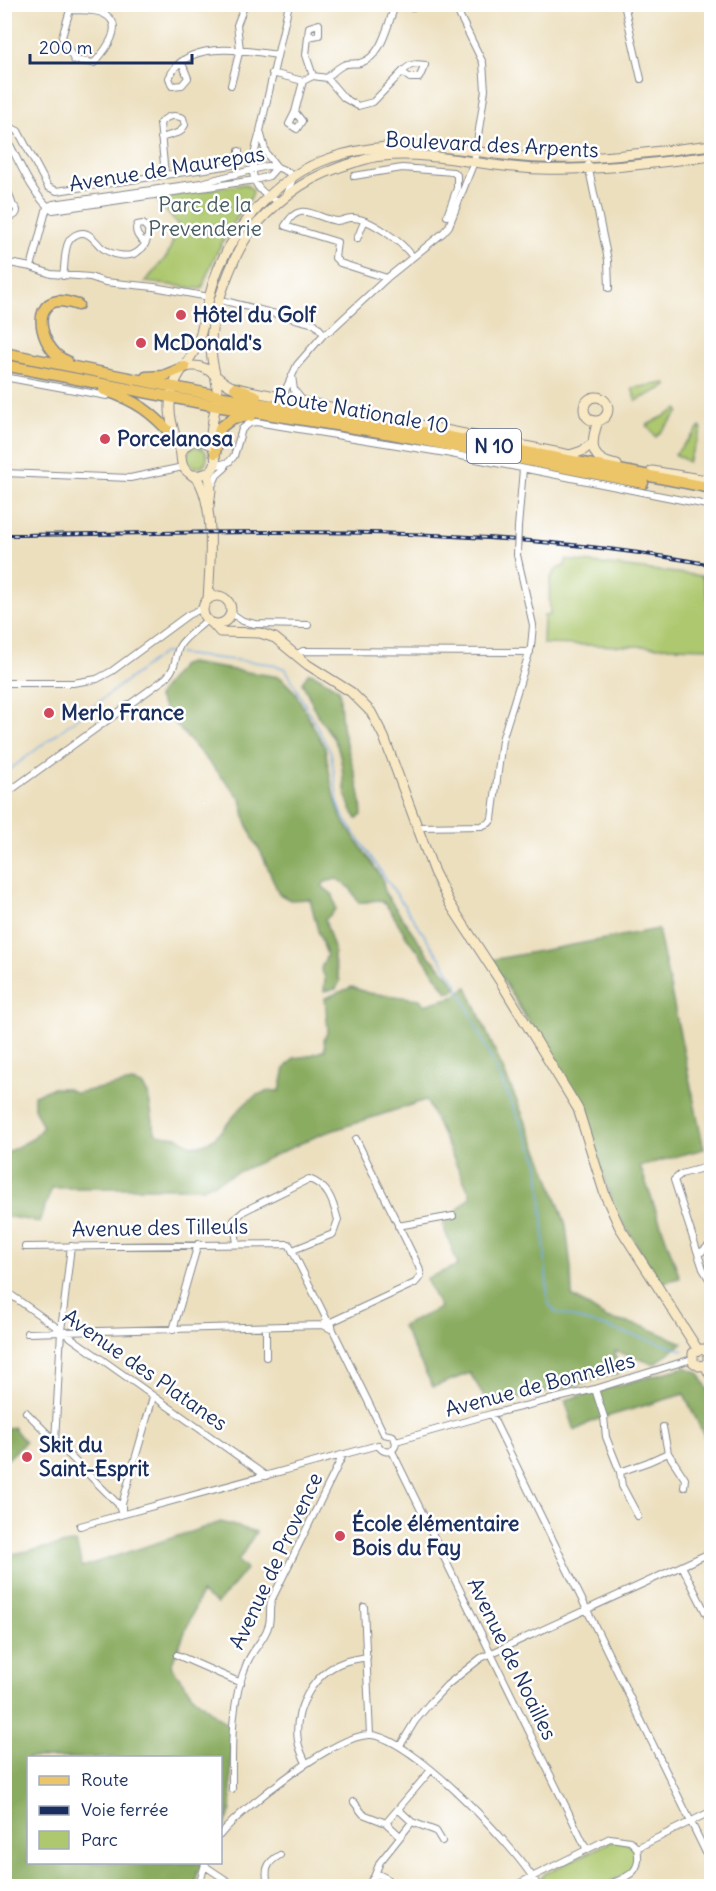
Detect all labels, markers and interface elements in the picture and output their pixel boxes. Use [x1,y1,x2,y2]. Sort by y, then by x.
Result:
scale bar [30,27,192,65]
text: 200 m [39,36,93,59]
street label: Boulevard des Arpents [385,125,599,164]
street label: Avenue de Maurepas [67,140,267,197]
park label: Parc de la Prevenderie [148,191,262,242]
place label: Hôtel du Golf [193,301,317,328]
marker: Hôtel du Golf [174,308,188,322]
place label: McDonald's [153,329,262,356]
marker: McDonald's [134,336,148,350]
street label: Route Nationale 10 [271,382,451,439]
place label: Porcelanosa [117,425,233,452]
road number: N 10 [467,429,521,463]
marker: Porcelanosa [98,432,112,446]
place label: Merlo France [61,699,184,726]
marker: Merlo France [42,706,56,720]
street label: Avenue des Tilleuls [72,1212,248,1243]
street label: Avenue des Platanes [58,1303,233,1437]
street label: Avenue de Bonnelles [442,1346,638,1423]
place label: Skit du Saint-Esprit [39,1431,150,1482]
marker: Skit du Saint-Esprit [20,1450,34,1464]
street label: Avenue de Provence [223,1468,328,1654]
place label: École élémentaire Bois du Fay [352,1509,519,1561]
marker: École élémentaire Bois du Fay [333,1529,347,1543]
street label: Avenue de Noailles [462,1573,563,1744]
legend [27,1756,222,1864]
text: Route [81,1768,129,1791]
text: Voie ferrée [81,1798,168,1821]
text: Parc [81,1828,118,1851]

